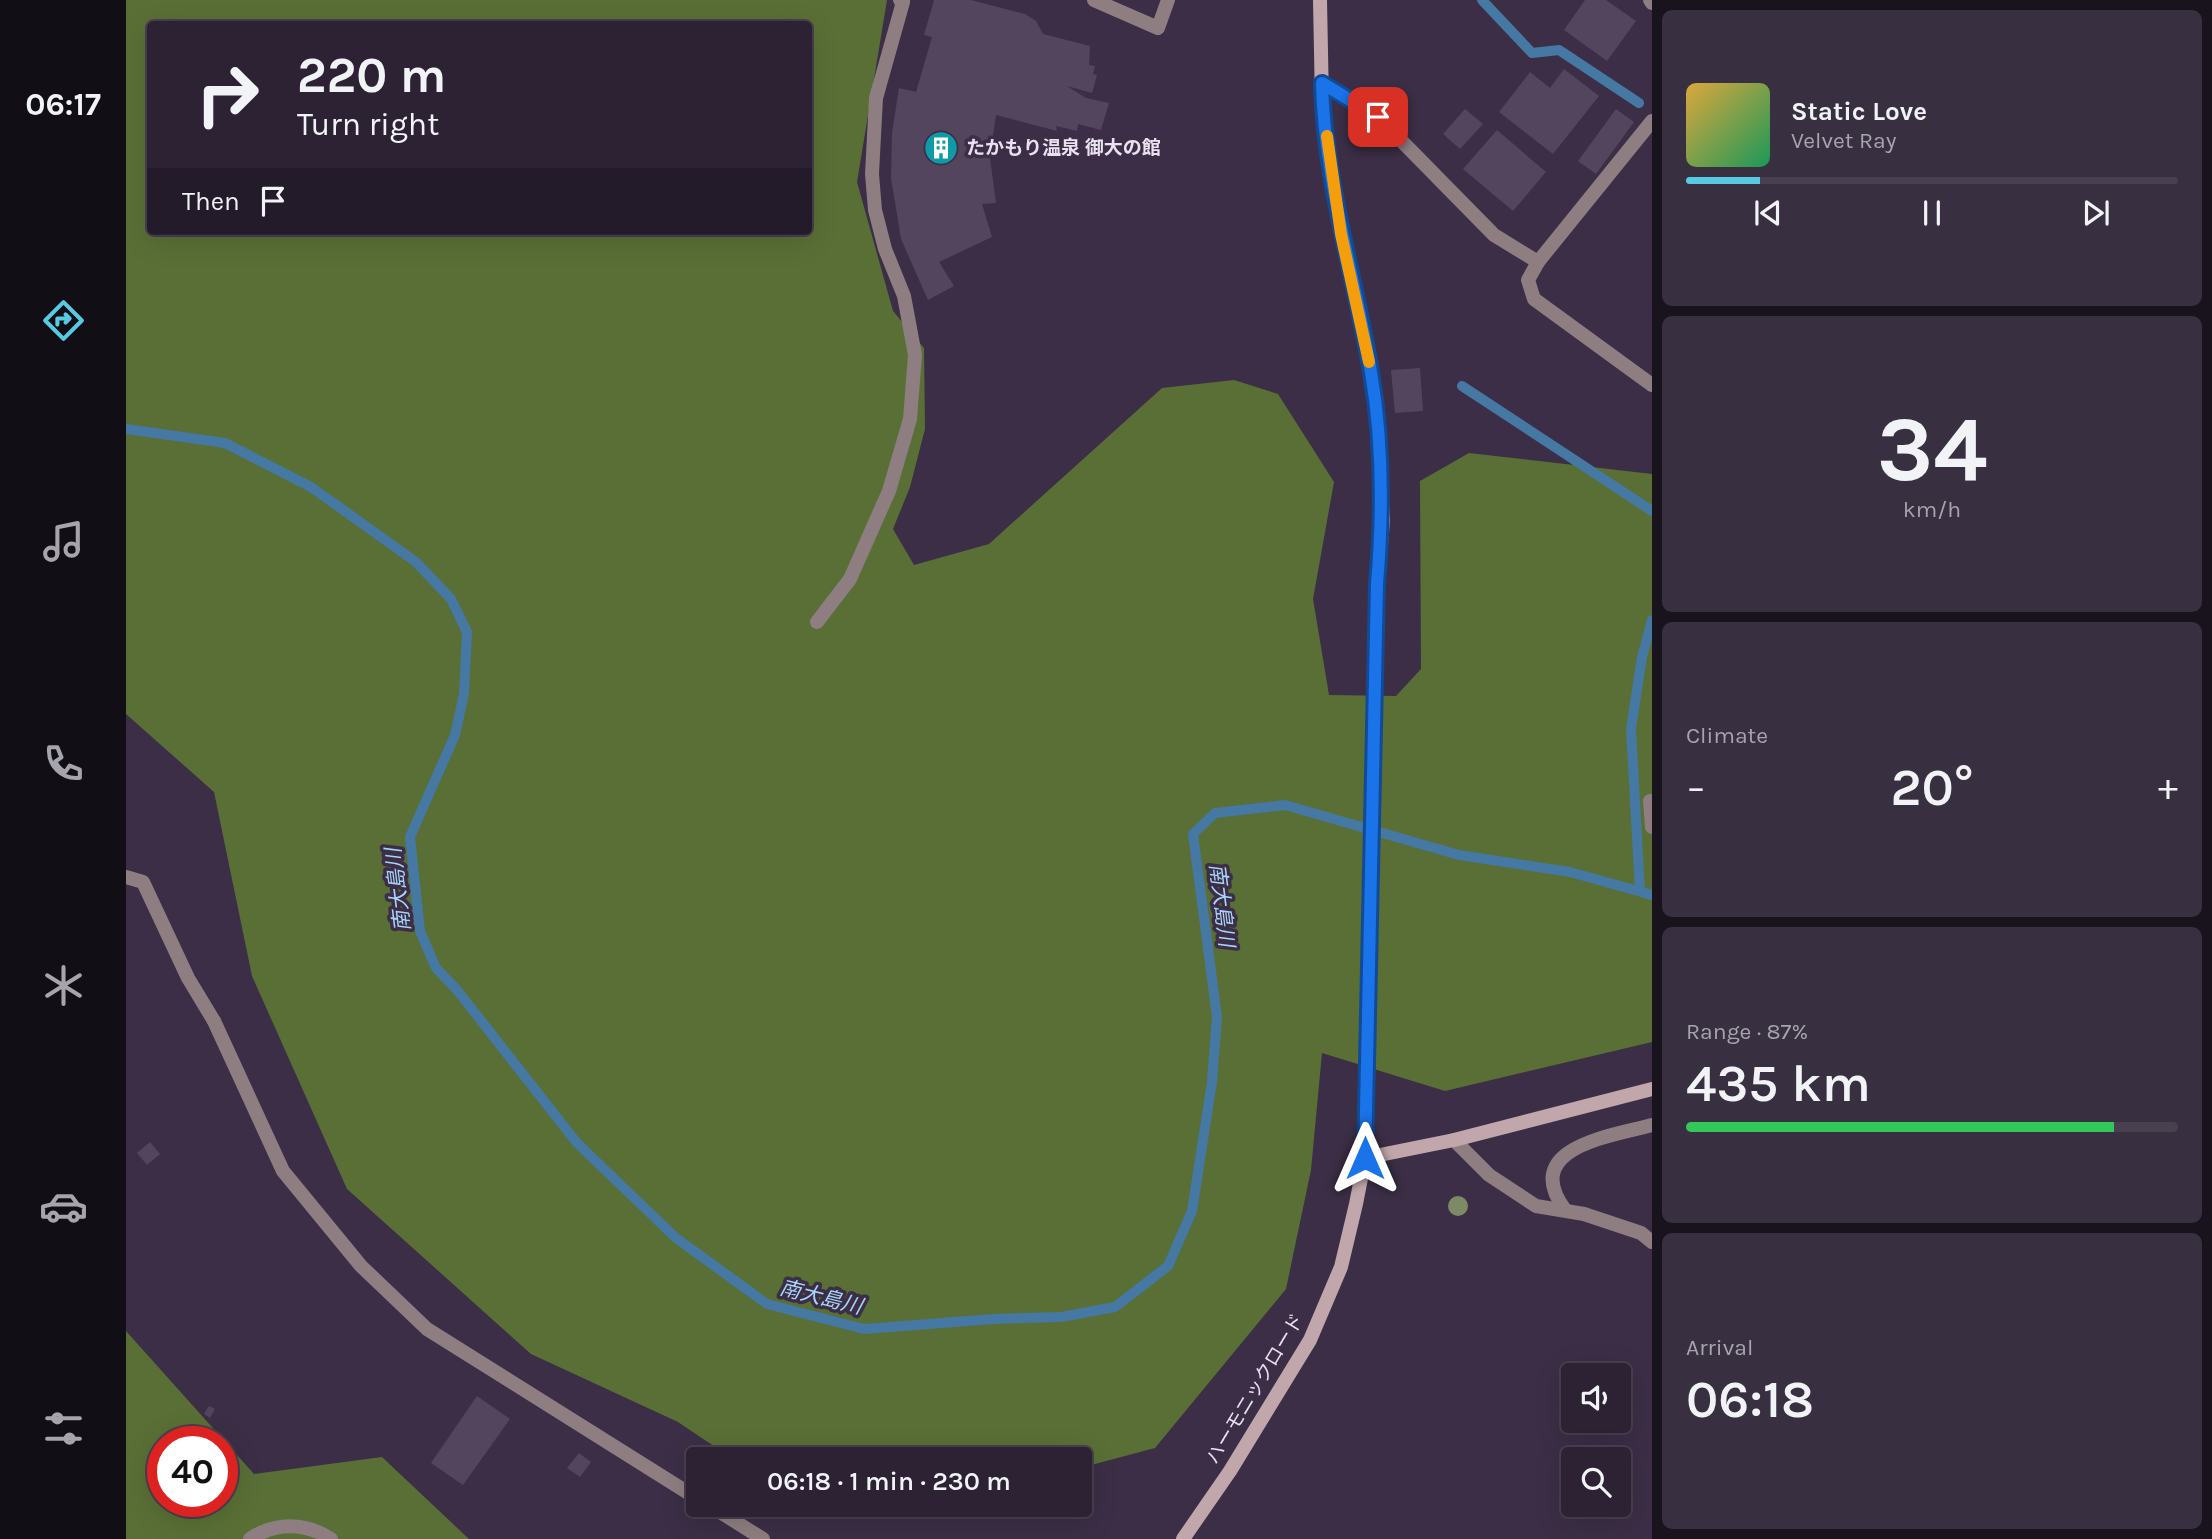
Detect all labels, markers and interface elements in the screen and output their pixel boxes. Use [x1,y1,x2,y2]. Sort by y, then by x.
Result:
text: 220 m [297,47,446,104]
icon: right [182,49,273,140]
text: 06:17 [25,86,101,123]
pin [1348,87,1408,147]
text: Static Love [1791,96,1927,127]
icon: arrive [1359,98,1397,136]
text: Turn right [297,106,439,143]
text: Velvet Ray [1791,127,1896,154]
building icon: たかもり温泉 御大の館 [922,129,960,167]
place label: たかもり温泉 御大の館 [966,137,1161,159]
icon: arrive [254,182,292,220]
text: Then [182,186,240,217]
icon: previous [1749,194,1787,232]
icon: pause [1913,194,1951,232]
icon: next [2077,194,2115,232]
icon: directions [39,296,88,345]
text: 34 [1877,397,1987,503]
text: km/h [1903,496,1961,523]
icon: music [39,517,88,566]
text: Climate [1686,722,1768,749]
icon: phone [39,739,88,788]
text: 20° [1891,757,1973,818]
text: − [1686,765,1706,810]
text: + [2158,765,2178,810]
water label: 南大島川 [381,845,415,933]
water label: 南大島川 [1205,862,1239,950]
icon: climate [39,961,88,1010]
text: Range · 87% [1686,1018,1808,1045]
text: 435 km [1686,1053,1871,1114]
position arrow [1328,1121,1402,1195]
icon: car [39,1182,88,1231]
water label: 南大島川 [777,1275,867,1319]
street label: ハーモニックロード [1202,1310,1308,1468]
text: Arrival [1686,1334,1753,1361]
map controls [1561,1363,1631,1517]
button: sound [1561,1363,1631,1433]
text: 06:18 [1686,1369,1814,1430]
icon: filters [39,1404,88,1453]
speed limit sign: 40 [147,1426,238,1517]
button: search [1561,1447,1631,1517]
text: 06:18 · 1 min · 230 m [767,1466,1011,1497]

